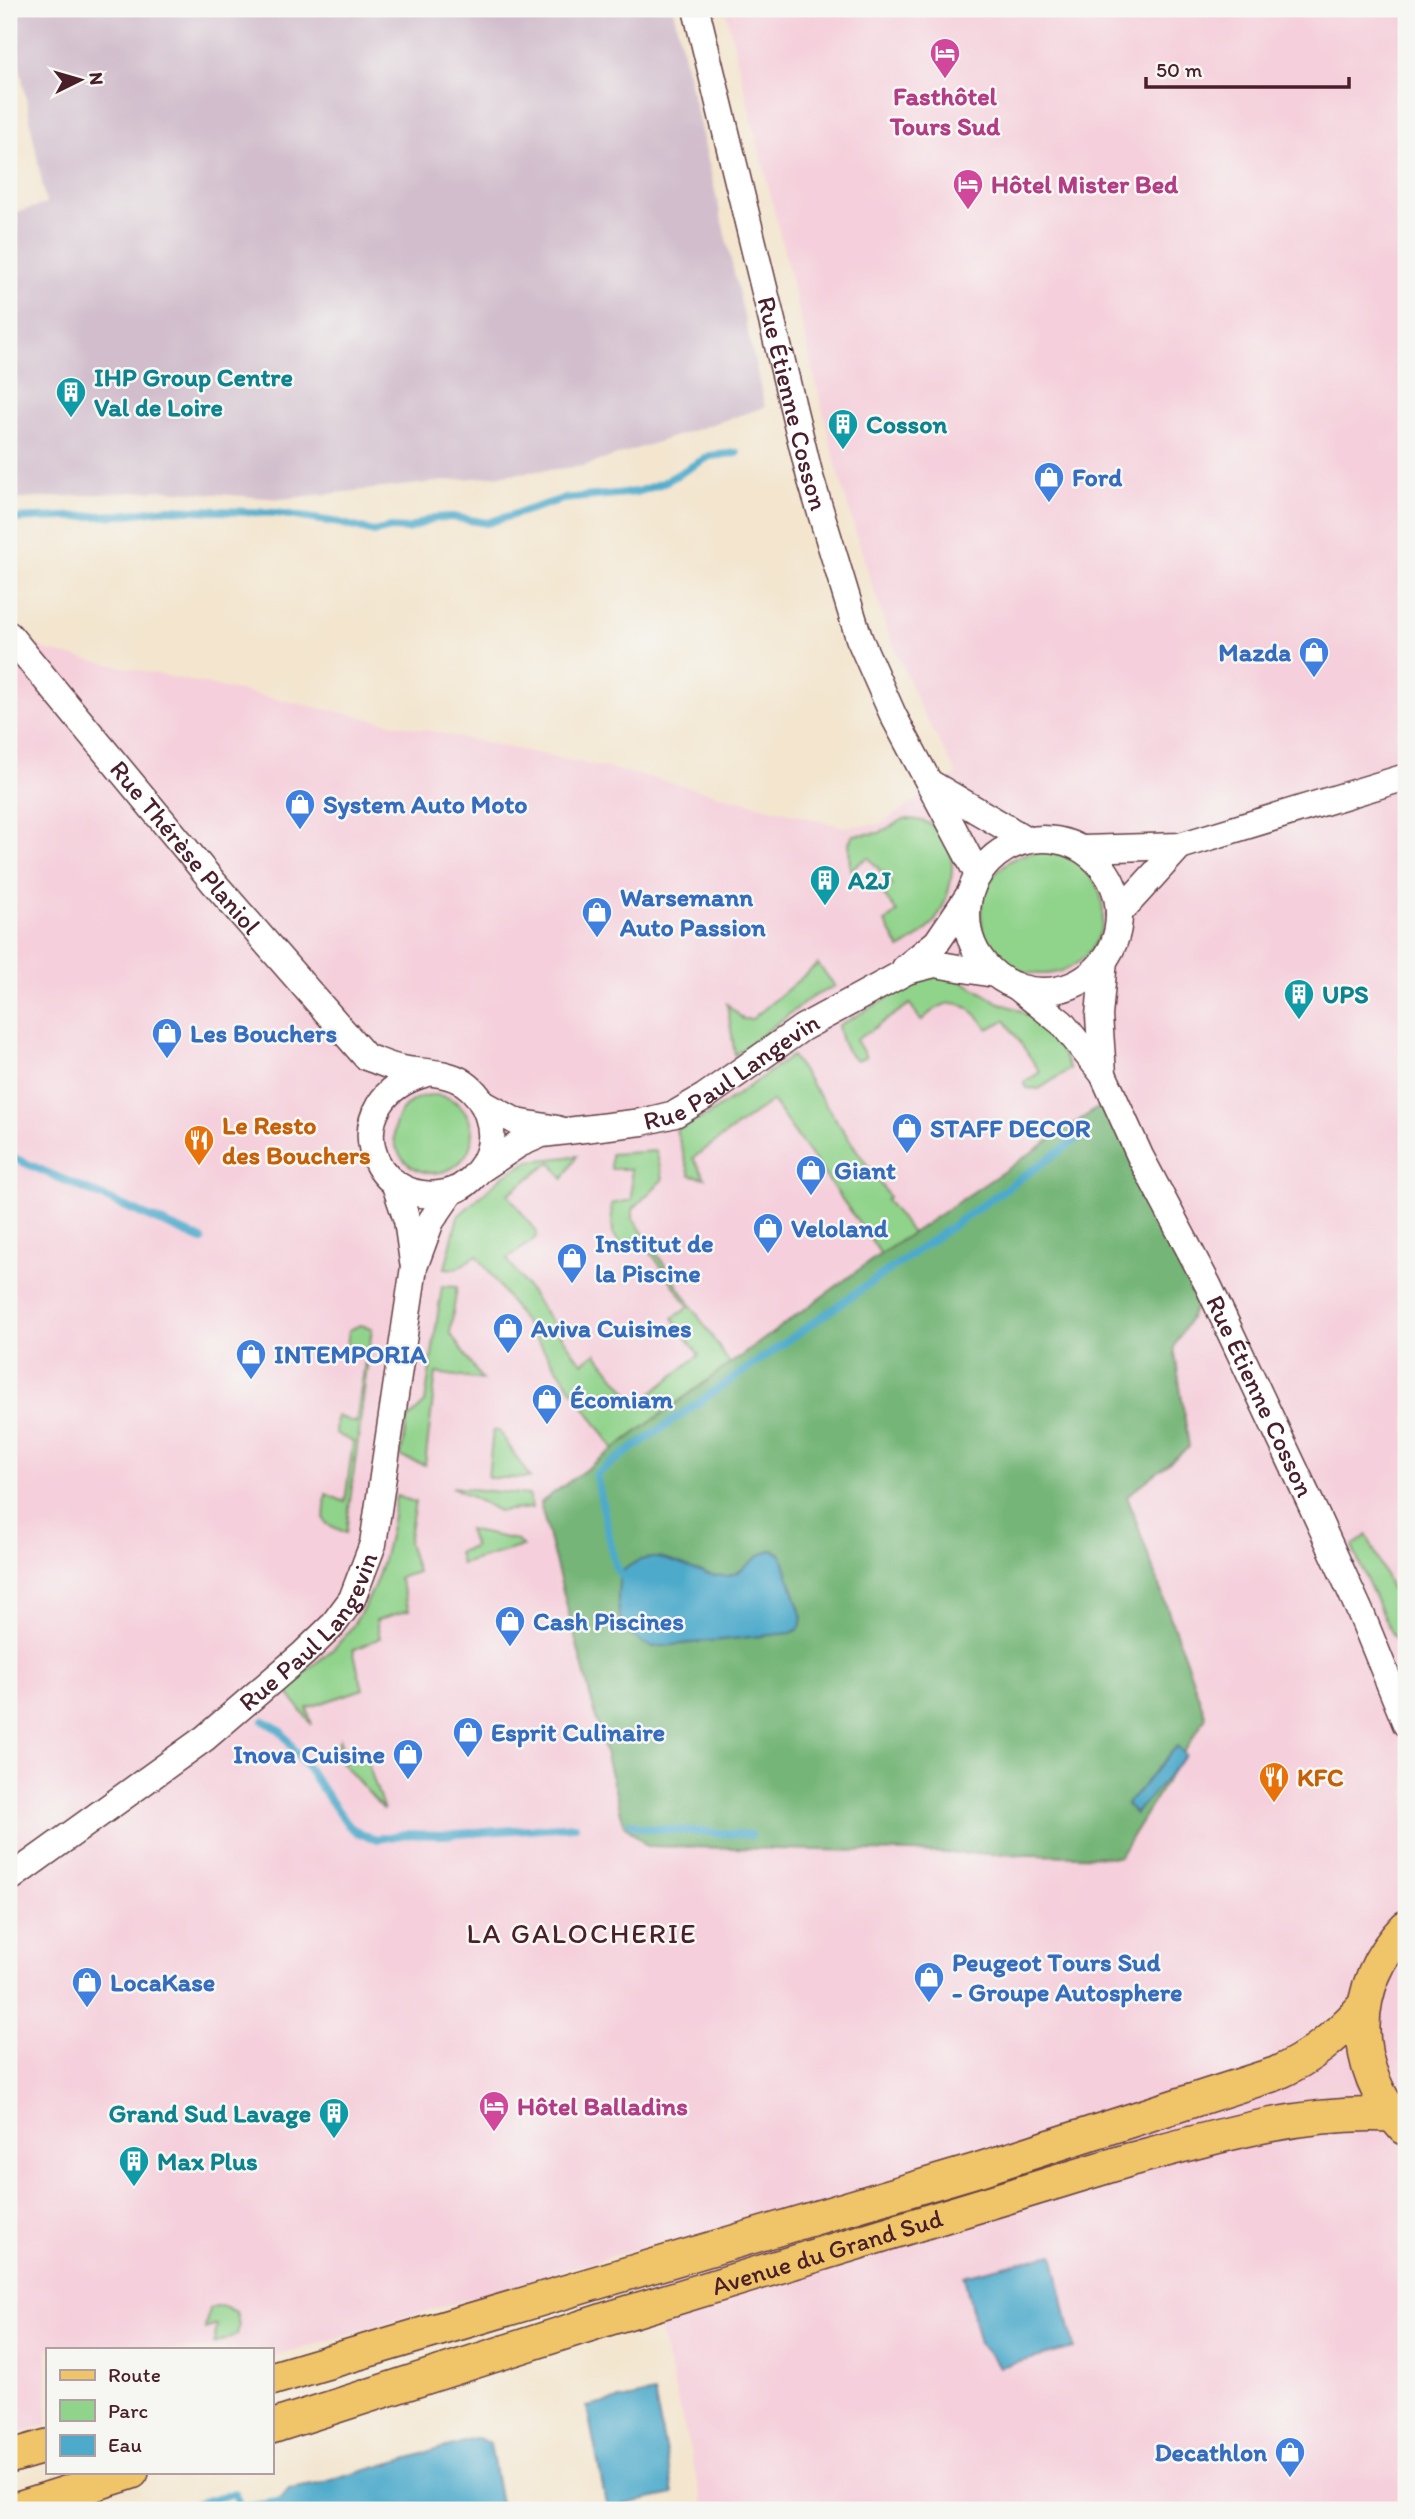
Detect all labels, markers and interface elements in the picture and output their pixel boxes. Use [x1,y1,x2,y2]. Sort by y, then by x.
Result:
hotel icon: Fasthôtel Tours Sud [928,36,962,80]
north arrow [46,46,116,116]
scale bar [1146,46,1348,90]
text: 50 m [1156,57,1203,82]
text: N [84,71,108,86]
place label: Fasthôtel Tours Sud [889,80,1001,142]
hotel icon: Hôtel Mister Bed [951,167,985,211]
place label: Hôtel Mister Bed [991,168,1179,200]
street label: Rue Étienne Cosson [751,293,835,514]
place label: IHP Group Centre Val de Loire [94,361,293,423]
building icon: IHP Group Centre Val de Loire [54,375,88,419]
building icon: Cosson [826,407,860,451]
place label: Cosson [866,408,947,440]
shop icon: Ford [1032,460,1066,504]
place label: Ford [1072,461,1123,493]
shop icon: Mazda [1297,635,1331,679]
place label: Mazda [1218,636,1291,668]
street label: Rue Thérèse Planiol [103,754,268,941]
shop icon: System Auto Moto [283,787,317,831]
place label: System Auto Moto [323,788,527,820]
building icon: A2J [808,863,842,907]
place label: A2J [847,864,891,896]
place label: Warsemann Auto Passion [619,881,766,943]
shop icon: Warsemann Auto Passion [580,895,614,939]
building icon: UPS [1282,977,1316,1021]
place label: UPS [1322,978,1369,1010]
street label: Rue Paul Langevin [640,1006,825,1137]
shop icon: Les Bouchers [150,1016,184,1060]
place label: Les Bouchers [190,1017,337,1049]
place label: Le Resto des Bouchers [222,1109,371,1171]
shop icon: STAFF DECOR [890,1111,924,1155]
place label: STAFF DECOR [930,1112,1091,1144]
restaurant icon: Le Resto des Bouchers [182,1123,216,1167]
shop icon: Giant [794,1153,828,1197]
place label: Giant [834,1154,896,1186]
shop icon: Veloland [751,1211,785,1255]
place label: Veloland [791,1212,889,1244]
place label: Institut de la Piscine [595,1227,714,1289]
shop icon: Institut de la Piscine [555,1241,589,1285]
street label: Rue Étienne Cosson [1199,1290,1322,1502]
shop icon: Aviva Cuisines [491,1311,525,1355]
place label: Aviva Cuisines [530,1312,692,1344]
shop icon: INTEMPORIA [234,1337,268,1381]
place label: INTEMPORIA [274,1338,427,1370]
shop icon: Écomiam [530,1382,564,1426]
place label: Écomiam [570,1383,673,1415]
street label: Rue Paul Langevin [232,1548,384,1718]
shop icon: Cash Piscines [493,1604,527,1648]
place label: Cash Piscines [533,1605,684,1637]
shop icon: Esprit Culinaire [451,1715,485,1759]
place label: Esprit Culinaire [491,1716,665,1748]
shop icon: Inova Cuisine [391,1737,425,1781]
place label: Inova Cuisine [233,1738,385,1770]
restaurant icon: KFC [1257,1760,1291,1804]
place label: KFC [1297,1761,1344,1793]
district label: LA GALOCHERIE [466,1916,698,1950]
place label: Peugeot Tours Sud - Groupe Autosphere [952,1946,1183,2008]
shop icon: Peugeot Tours Sud - Groupe Autosphere [912,1960,946,2004]
shop icon: LocaKase [70,1965,104,2009]
place label: LocaKase [110,1966,215,1998]
hotel icon: Hôtel Balladins [477,2089,511,2133]
place label: Hôtel Balladins [517,2090,688,2122]
building icon: Grand Sud Lavage [317,2096,351,2140]
place label: Grand Sud Lavage [108,2097,311,2129]
building icon: Max Plus [117,2144,151,2188]
place label: Max Plus [157,2145,258,2177]
street label: Avenue du Grand Sud [708,2202,947,2302]
legend [46,2348,273,2474]
text: Route [108,2362,161,2387]
text: Parc [108,2398,148,2423]
text: Eau [108,2432,142,2457]
shop icon: Decathlon [1273,2435,1307,2479]
place label: Decathlon [1154,2436,1267,2468]

